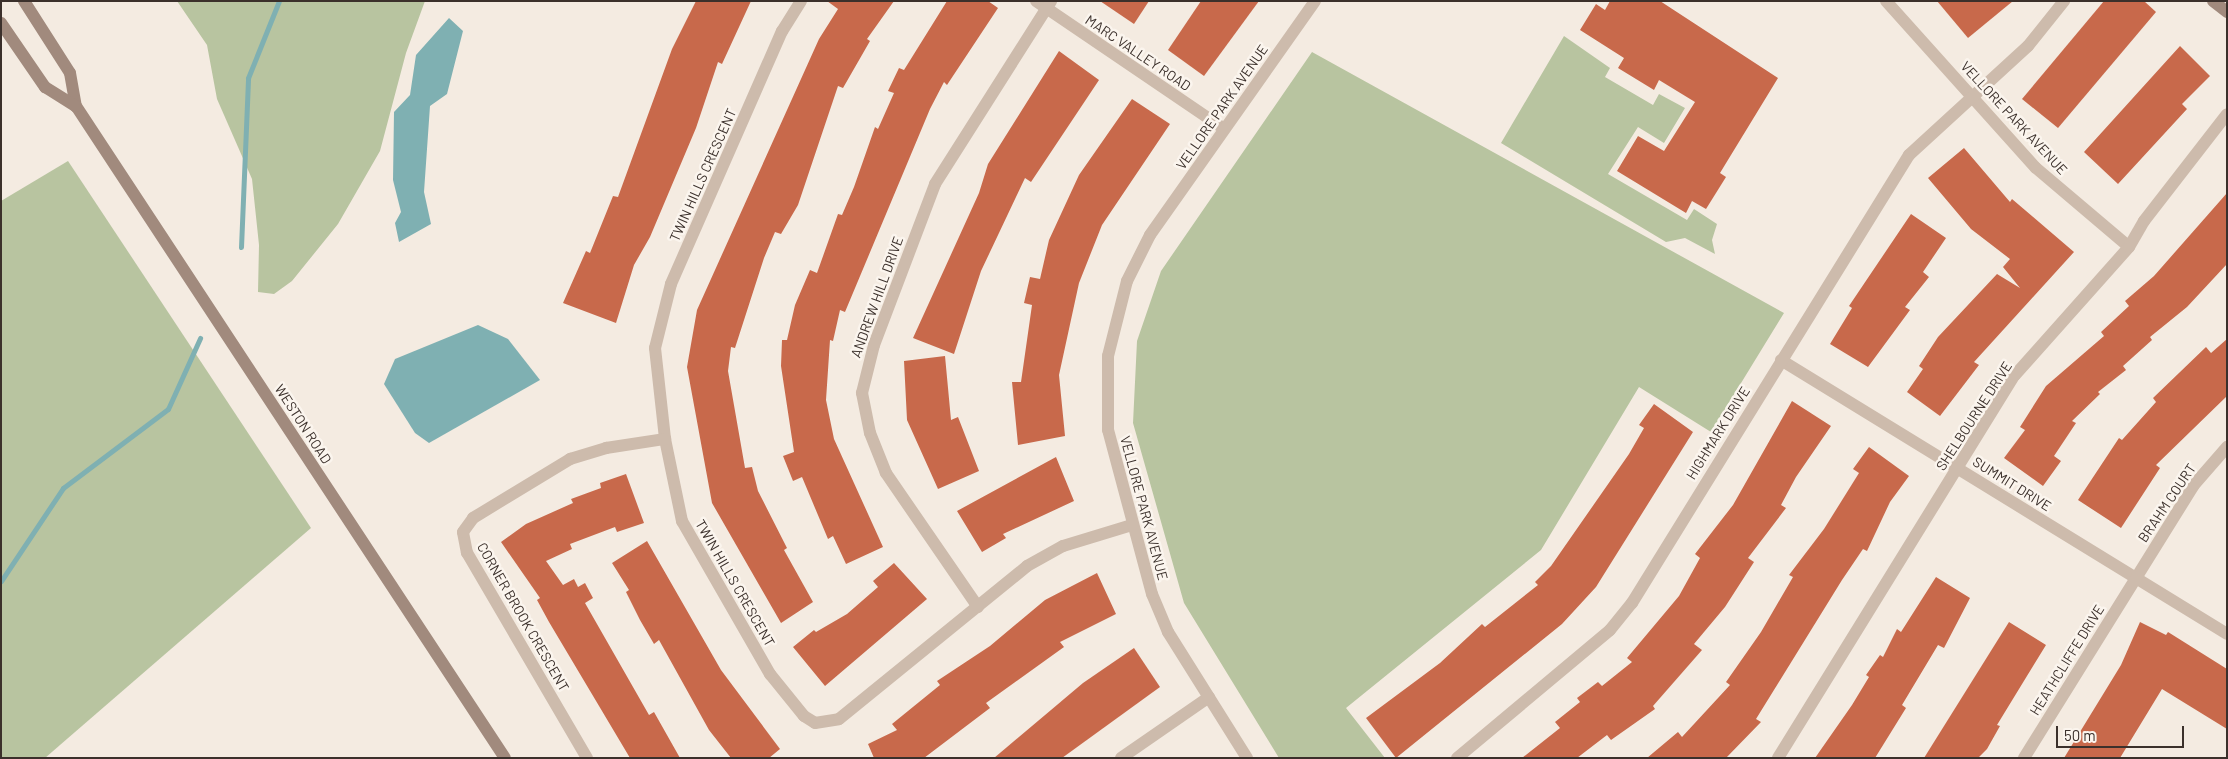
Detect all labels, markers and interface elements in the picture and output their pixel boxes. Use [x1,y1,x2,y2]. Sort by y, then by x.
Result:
street label: MARC VALLEY ROAD [1082,12,1194,94]
street label: VELLORE PARK AVENUE [1172,41,1272,173]
street label: VELLORE PARK AVENUE [1957,58,2071,178]
street label: TWIN HILLS CRESCENT [666,106,740,244]
street label: ANDREW HILL DRIVE [847,234,907,360]
street label: SHELBOURNE DRIVE [1932,358,2016,474]
street label: WESTON ROAD [271,381,335,467]
street label: HIGHMARK DRIVE [1683,383,1753,483]
street label: VELLORE PARK AVENUE [1117,434,1171,582]
street label: SUMMIT DRIVE [1970,453,2054,515]
street label: BRAHM COURT [2135,461,2199,545]
street label: TWIN HILLS CRESCENT [692,516,778,650]
street label: CORNER BROOK CRESCENT [473,540,573,694]
street label: HEATHCLIFFE DRIVE [2026,602,2108,718]
scale bar [2058,716,2186,748]
text: 50 m [2064,726,2096,744]

